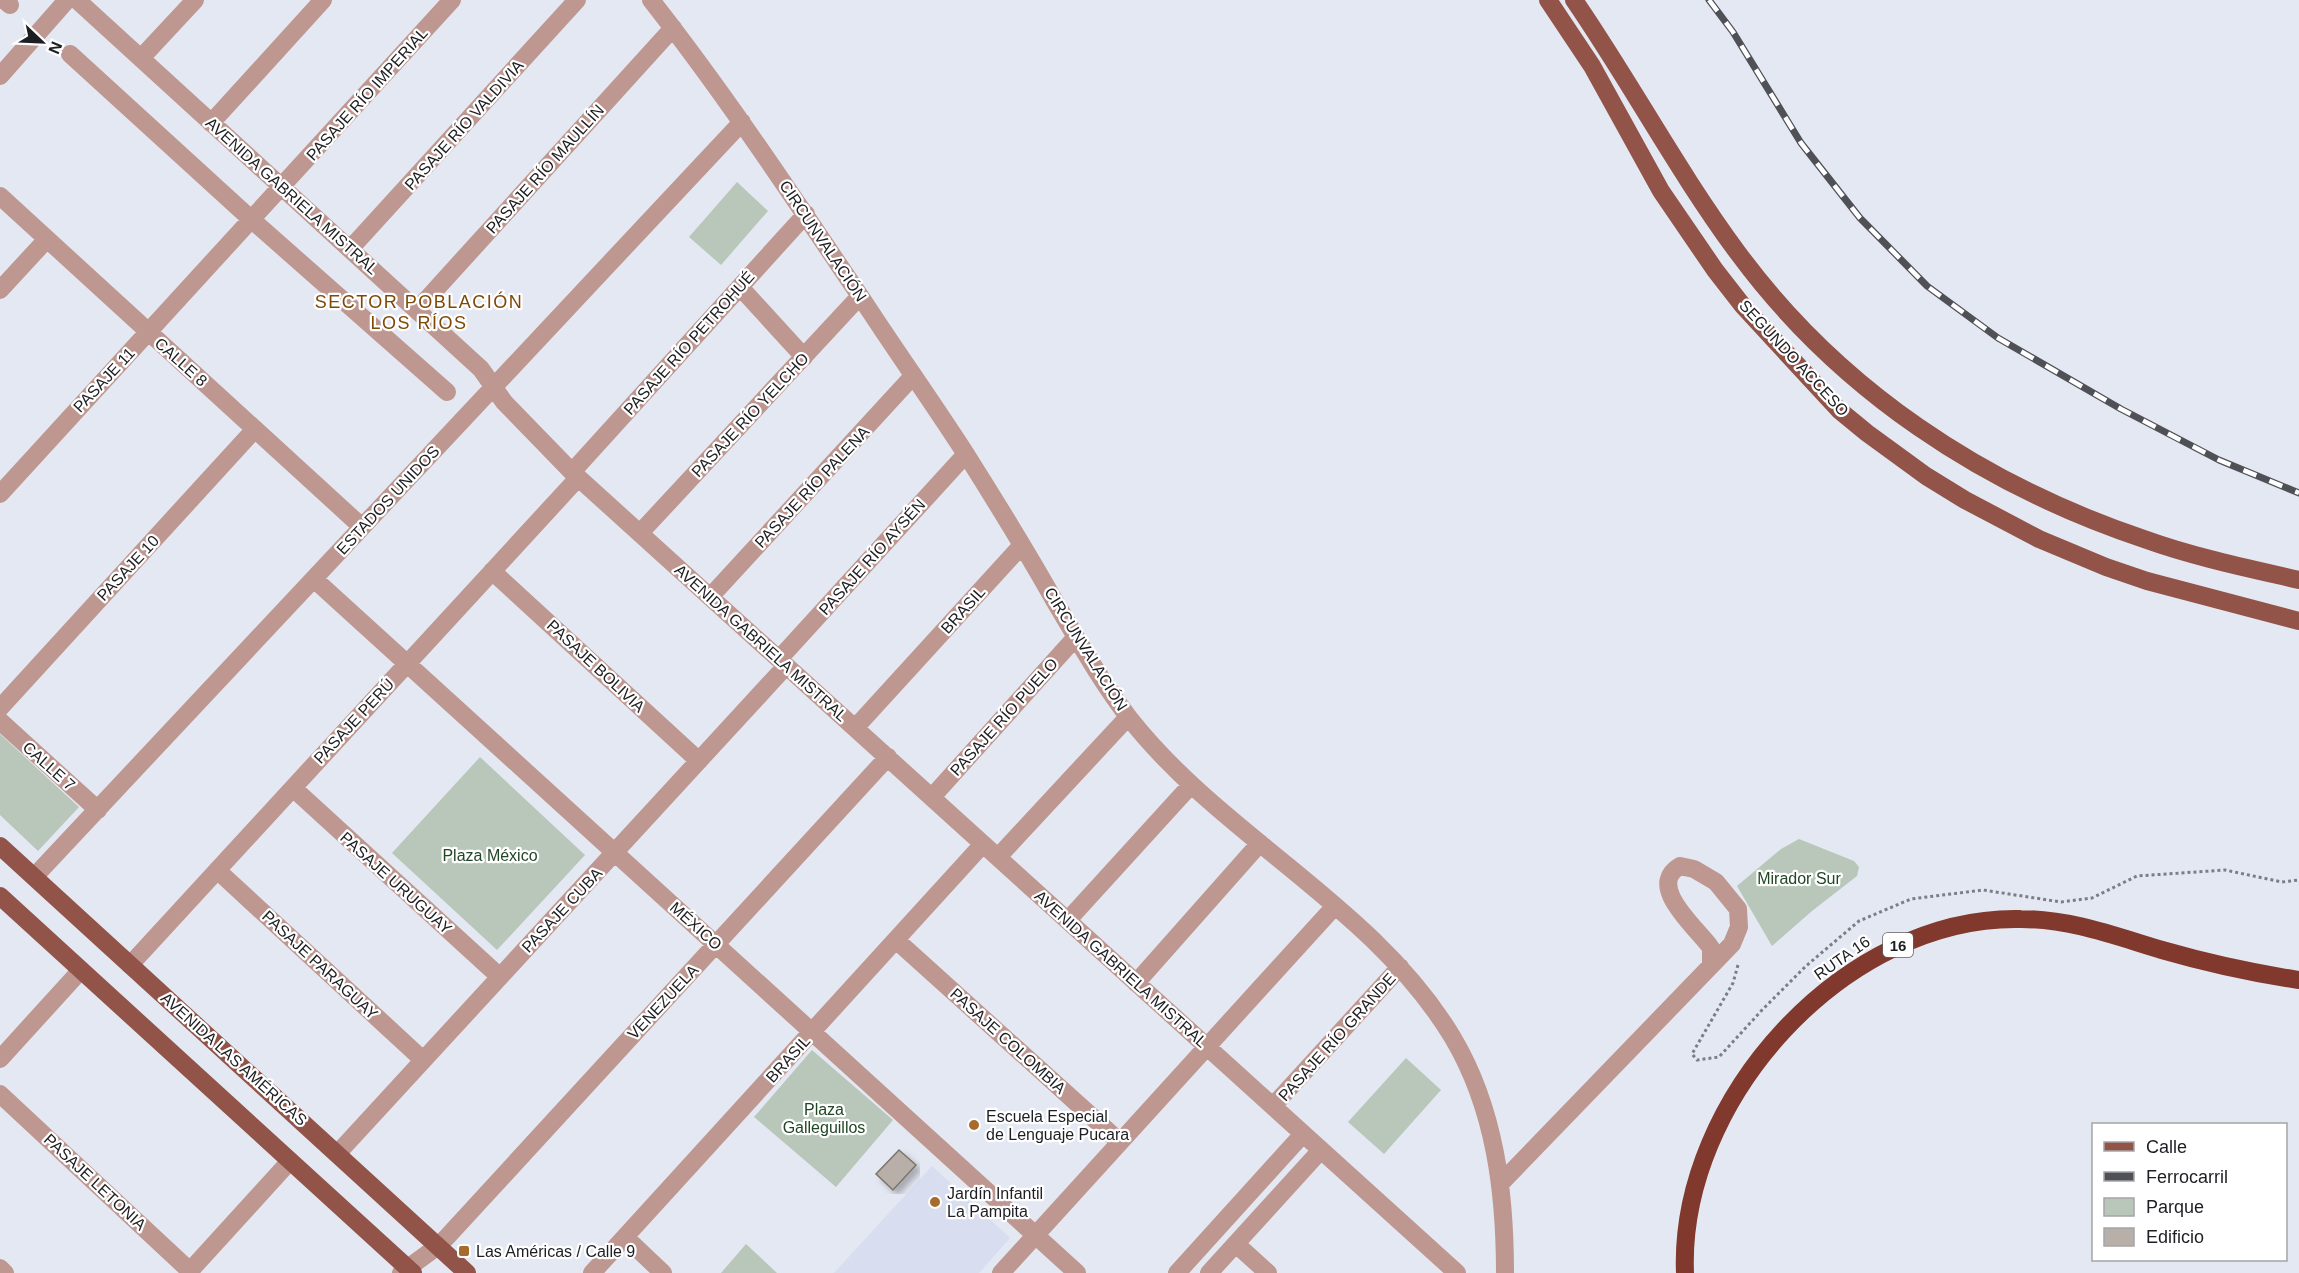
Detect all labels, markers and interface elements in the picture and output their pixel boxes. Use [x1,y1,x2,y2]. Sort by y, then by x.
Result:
north arrow [12,12,72,72]
street label: PASAJE RÍO IMPERIAL [302,24,431,164]
text: N [45,39,65,56]
street label: PASAJE RÍO VALDIVIA [401,56,527,193]
street label: PASAJE RÍO MAULLÍN [482,101,607,237]
street label: AVENIDA GABRIELA MISTRAL [202,114,382,278]
street label: CIRCUNVALACIÓN [776,177,871,305]
street label: PASAJE RÍO PETROHUÉ [620,267,758,418]
district label: SECTOR POBLACIÓN LOS RÍOS [315,291,523,333]
street label: SEGUNDO ACCESO [1736,297,1852,419]
street label: CALLE 8 [152,334,211,390]
street label: PASAJE 11 [70,344,138,416]
street label: PASAJE RÍO YELCHO [687,349,812,480]
street label: PASAJE RÍO PALENA [751,422,873,551]
street label: ESTADOS UNIDOS [333,442,443,558]
street label: PASAJE RÍO AYSÉN [815,495,928,618]
street label: PASAJE 10 [94,532,162,604]
street label: AVENIDA GABRIELA MISTRAL [671,561,851,725]
street label: BRASIL [938,583,988,637]
street label: CIRCUNVALACIÓN [1041,584,1132,714]
street label: PASAJE BOLIVIA [544,617,648,716]
street label: PASAJE RÍO PUELO [946,654,1061,779]
street label: PASAJE PERÚ [310,675,397,767]
street label: CALLE 7 [20,738,79,794]
street label: PASAJE URUGUAY [337,829,455,938]
park label: Plaza México [442,847,538,864]
street label: PASAJE CUBA [519,864,606,956]
park label: Mirador Sur [1757,870,1841,887]
street label: AVENIDA GABRIELA MISTRAL [1031,887,1211,1051]
street label: MÉXICO [667,898,726,953]
street label: PASAJE PARAGUAY [259,907,381,1023]
street label: RUTA 16 [1811,933,1873,983]
road number: 16 [1883,933,1913,957]
street label: VENEZUELA [624,961,702,1043]
street label: PASAJE RÍO GRANDE [1274,969,1399,1104]
street label: PASAJE COLOMBIA [947,985,1069,1097]
street label: AVENIDA LAS AMÉRICAS [158,988,311,1129]
street label: BRASIL [763,1032,813,1086]
park label: Plaza Galleguillos [783,1101,865,1136]
place label: Escuela Especial de Lenguaje Pucara [986,1108,1129,1143]
marker: Escuela Especial de Lenguaje Pucara [967,1118,981,1132]
legend [2092,1123,2287,1261]
street label: PASAJE LETONIA [41,1130,150,1234]
text: Calle [2146,1137,2187,1157]
text: Ferrocarril [2146,1167,2228,1187]
place label: Jardín Infantil La Pampita [947,1185,1043,1220]
marker: Jardín Infantil La Pampita [928,1195,942,1209]
text: Parque [2146,1197,2204,1217]
text: Edificio [2146,1227,2204,1247]
place label: Las Américas / Calle 9 [476,1243,635,1260]
marker: Las Américas / Calle 9 [457,1244,471,1258]

